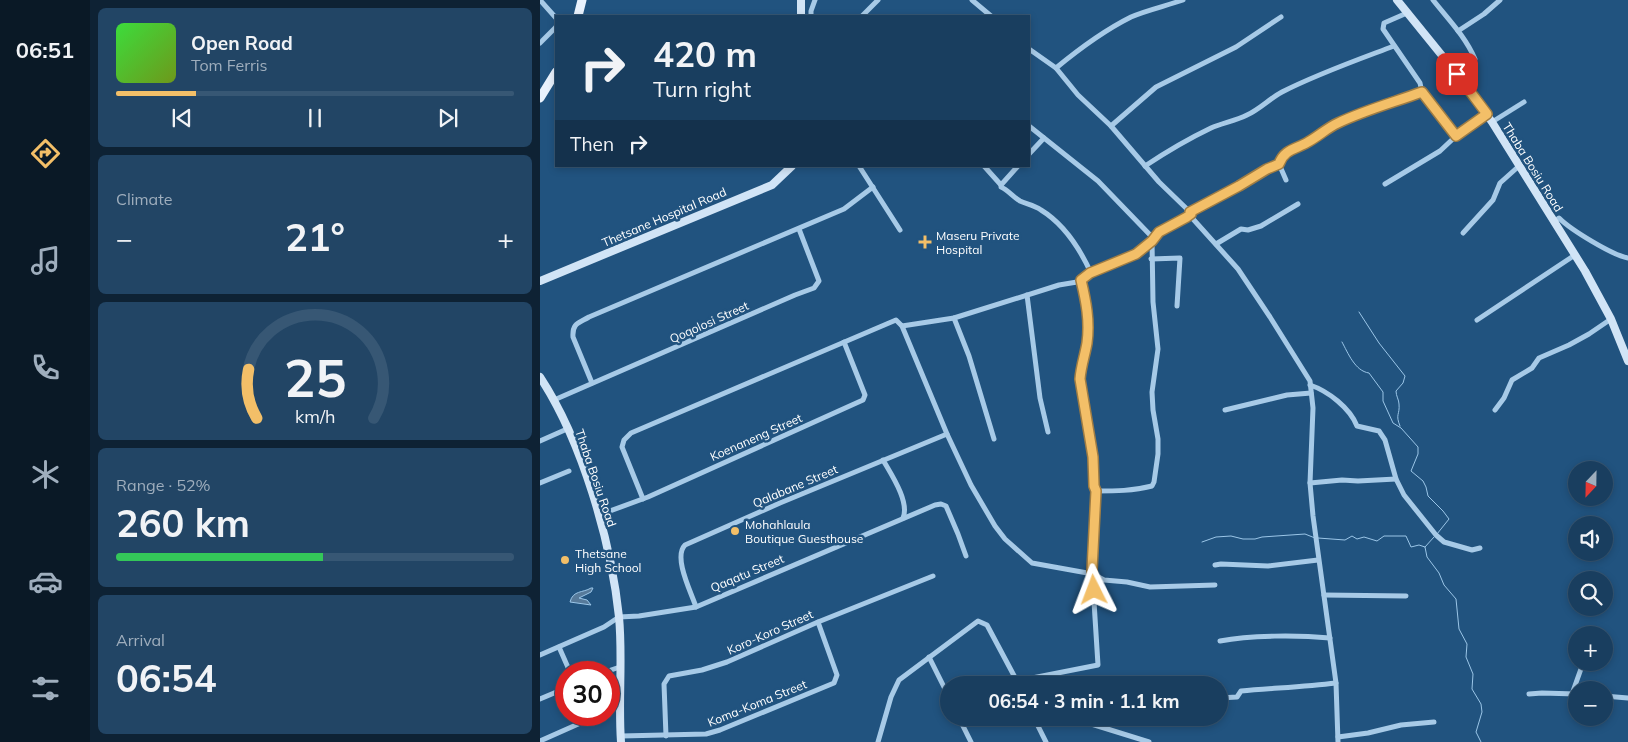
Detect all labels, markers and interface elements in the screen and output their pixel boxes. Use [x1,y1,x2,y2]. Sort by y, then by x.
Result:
text: Open Road [191,31,293,55]
text: 420 m [653,32,757,76]
icon: right [570,35,635,100]
text: 06:51 [16,36,74,64]
pin [1436,53,1478,95]
text: Tom Ferris [191,55,268,75]
icon: arrive [1443,60,1471,88]
text: Turn right [653,75,751,103]
icon: previous [168,104,196,132]
icon: pause [301,104,329,132]
icon: next [434,104,462,132]
street label: Thaba Bosiu Road [1500,120,1566,214]
icon: right [624,130,652,158]
text: Then [570,132,614,156]
icon: directions [28,136,63,171]
street label: Thetsane Hospital Road [600,184,728,250]
text: Climate [116,189,172,209]
text: 21° [285,213,345,261]
text: − [116,221,133,256]
text: + [497,221,514,256]
place label: Maseru Private Hospital [936,228,1019,257]
marker: Maseru Private Hospital [918,235,932,249]
icon: music [28,243,63,278]
street label: Qoqolosi Street [667,298,751,346]
text: 25 [284,345,346,410]
icon: phone [28,350,63,385]
text: km/h [295,405,335,427]
street label: Koenaneng Street [708,410,804,464]
street label: Thaba Bosiu Road [572,427,620,529]
icon: climate [28,457,63,492]
street label: Qalabane Street [750,461,840,511]
north arrow [1568,461,1612,506]
map controls [1568,461,1613,726]
text: Range · 52% [116,475,211,495]
text: 260 km [116,499,250,547]
button: sound [1568,516,1613,561]
place label: Mohahlaula Boutique Guesthouse [745,517,863,546]
marker: Mohahlaula Boutique Guesthouse [729,525,741,537]
place label: Thetsane High School [575,546,641,575]
street label: Qaqatu Street [708,551,786,595]
marker: Thetsane High School [559,554,571,566]
position arrow [1067,563,1119,615]
icon: car [28,564,63,599]
button: search [1568,571,1613,616]
street label: Koro-Koro Street [725,606,815,658]
button: + [1568,626,1613,671]
text: Arrival [116,630,165,650]
text: 06:54 [116,654,217,702]
speed limit sign: 30 [555,661,620,726]
icon: filters [28,671,63,706]
street label: Koma-Koma Street [705,676,809,730]
button: − [1568,681,1613,726]
text: 06:54 · 3 min · 1.1 km [988,689,1180,713]

